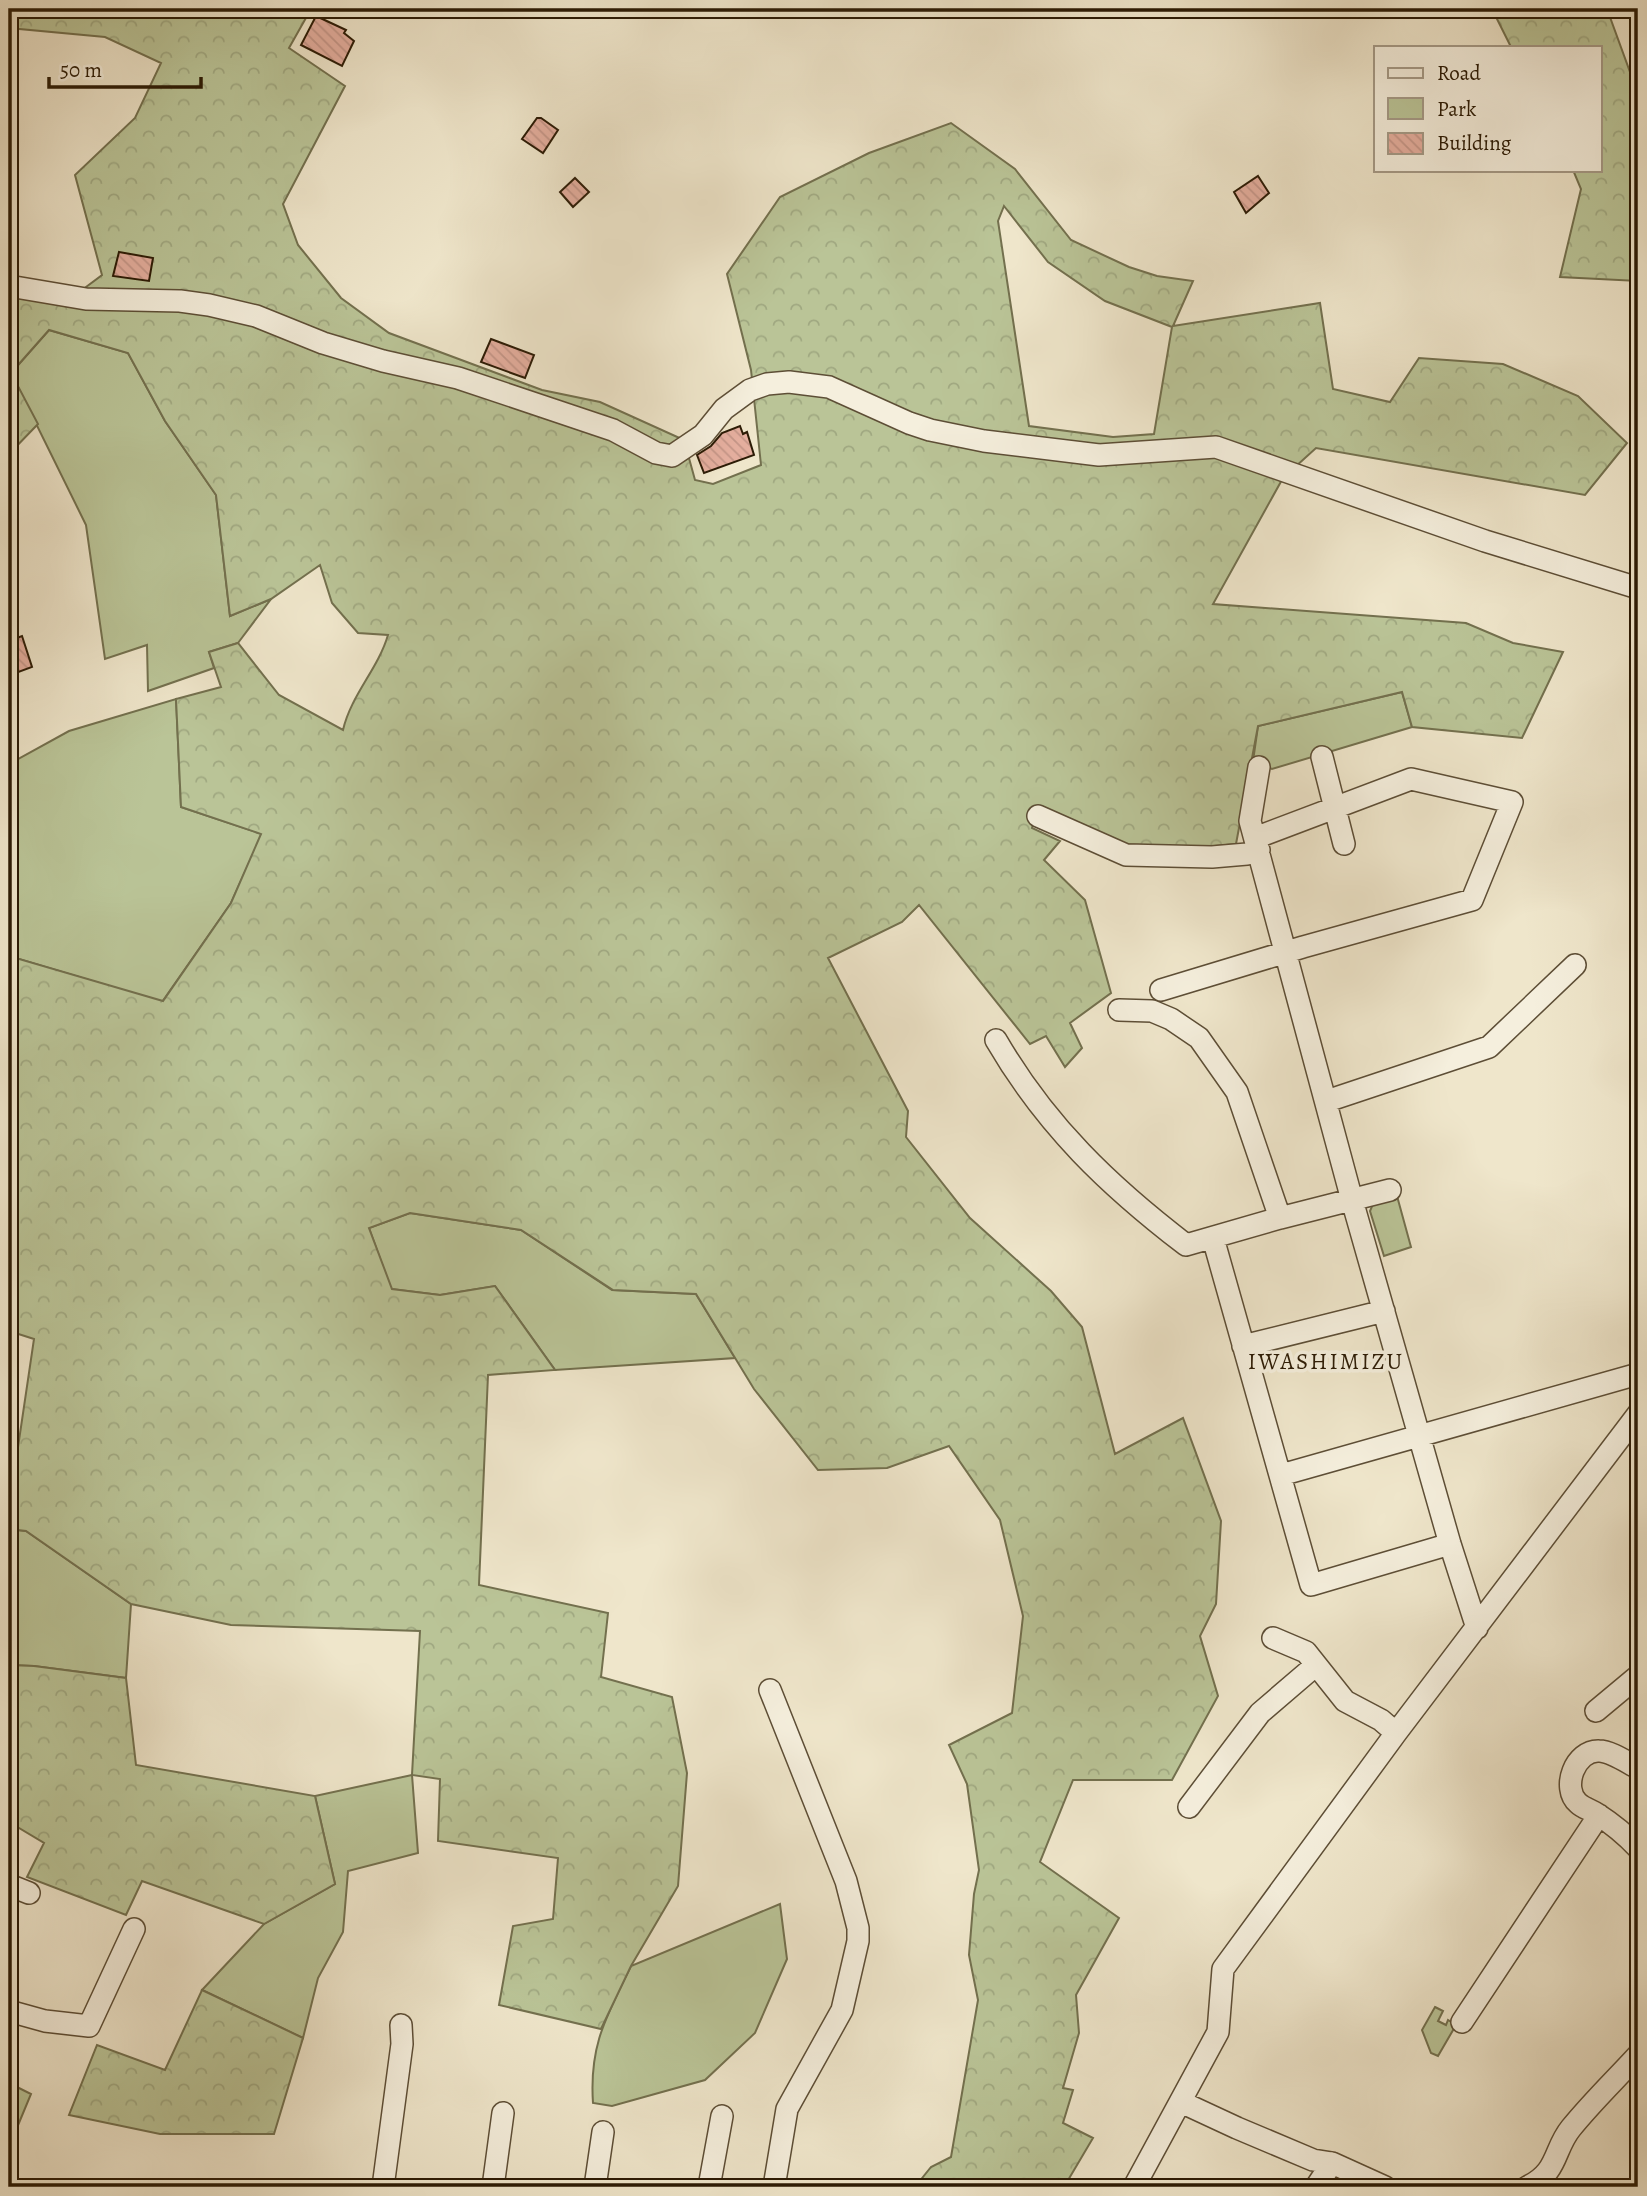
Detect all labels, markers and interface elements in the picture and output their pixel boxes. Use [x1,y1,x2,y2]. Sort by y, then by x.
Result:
scale bar [49,46,201,90]
legend [1374,46,1602,172]
text: 50 m [60,56,102,84]
text: Road [1437,59,1481,87]
text: Park [1437,95,1477,123]
text: Building [1437,129,1512,157]
district label: IWASHIMIZU [1248,1346,1404,1377]

